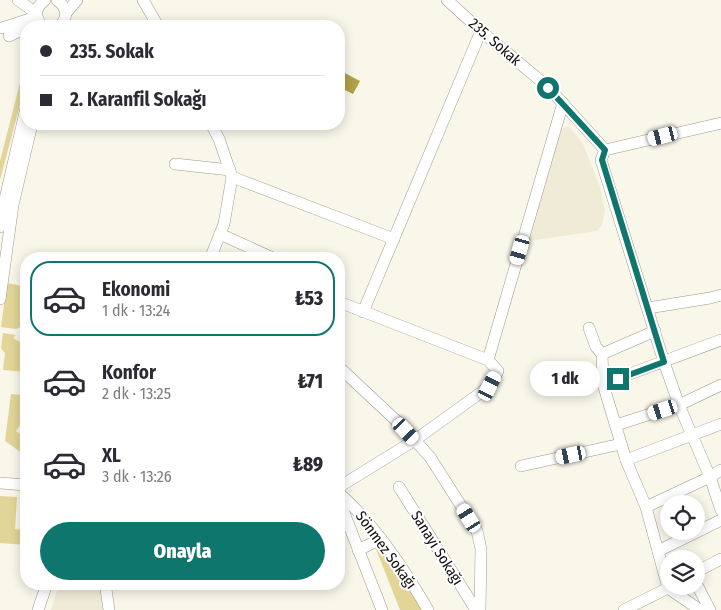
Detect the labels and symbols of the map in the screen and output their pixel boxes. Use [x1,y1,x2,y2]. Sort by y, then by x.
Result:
street label: 235. Sokak [465,14,525,70]
route start [537,77,559,99]
car [646,125,679,147]
car [508,234,531,266]
callout: 1 dk [530,362,600,396]
route end [607,368,629,390]
car [476,369,503,403]
car [646,398,679,422]
car [390,415,421,447]
car [554,445,587,465]
car [454,501,483,535]
street label: Sönmez Sokağı [352,508,420,592]
street label: Sanayi Sokağı [407,508,467,588]

